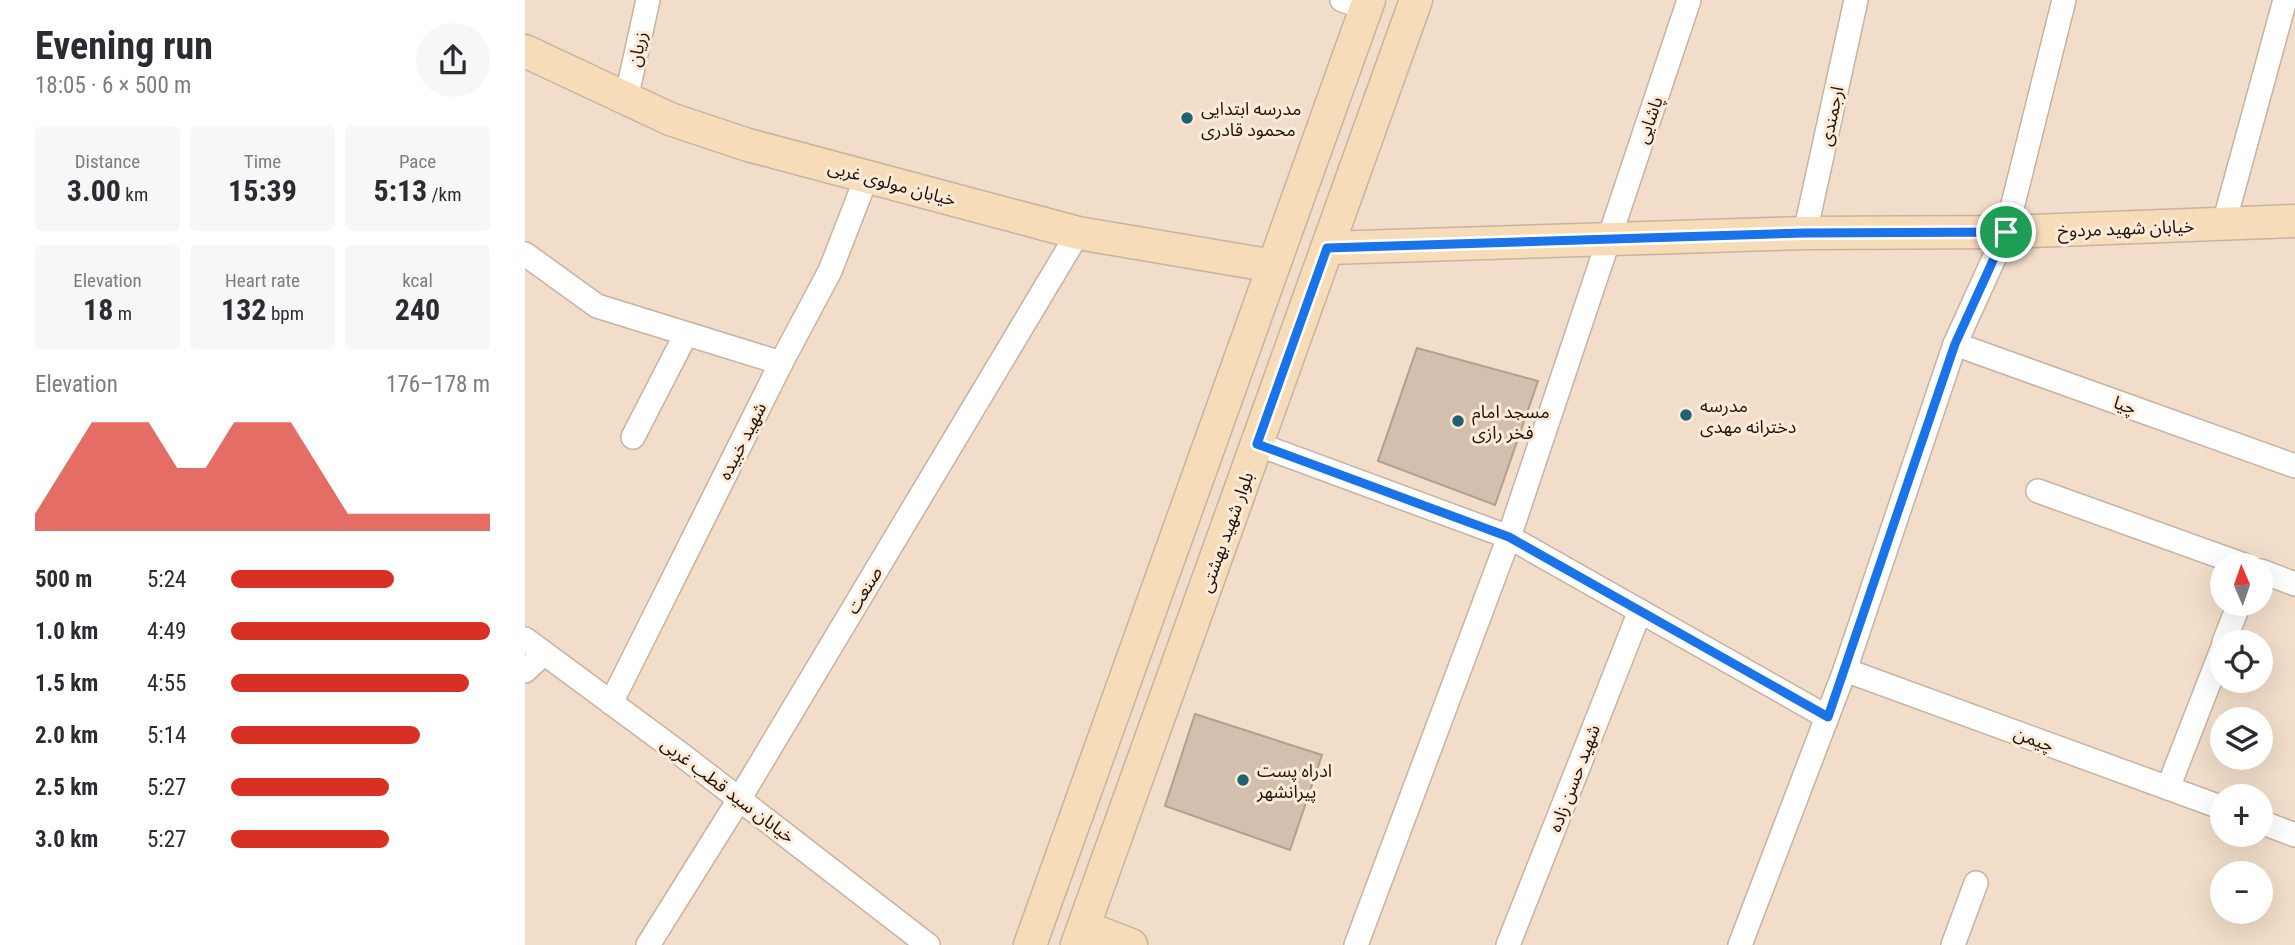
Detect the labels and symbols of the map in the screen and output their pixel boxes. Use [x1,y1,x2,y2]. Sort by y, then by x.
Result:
street label: زریان [623,29,652,69]
street label: ارجمندی [1814,84,1849,148]
street label: پاشایی [1631,94,1668,147]
place label: مدرسه ابتدایى محمود قادرى [1201,98,1301,141]
marker: مدرسه ابتدایى محمود قادرى [1179,110,1195,126]
street label: خیابان مولوی غربی [825,156,958,211]
pin [1976,202,2036,262]
street label: خیابان شهید مردوخ [2057,215,2195,244]
street label: چیا [2110,391,2139,420]
place label: مدرسه دخترانه مهدی [1700,395,1796,438]
street label: شهید خبیده [714,399,770,483]
place label: مسجد امام فخر رازی [1472,401,1550,444]
marker: مدرسه دخترانه مهدی [1678,407,1694,423]
marker: مسجد امام فخر رازی [1450,413,1466,429]
street label: بلوار شهید بهشتی [1194,469,1258,595]
north arrow [2210,553,2273,616]
street label: صنعت [842,563,886,617]
street label: شهید حسن زاده [1544,721,1605,835]
street label: چیمن [2011,722,2057,757]
street label: خیابان سید قطب غربی [656,733,799,848]
place label: ادراه پست پیرانشهر [1256,760,1332,803]
marker: ادراه پست پیرانشهر [1235,772,1251,788]

